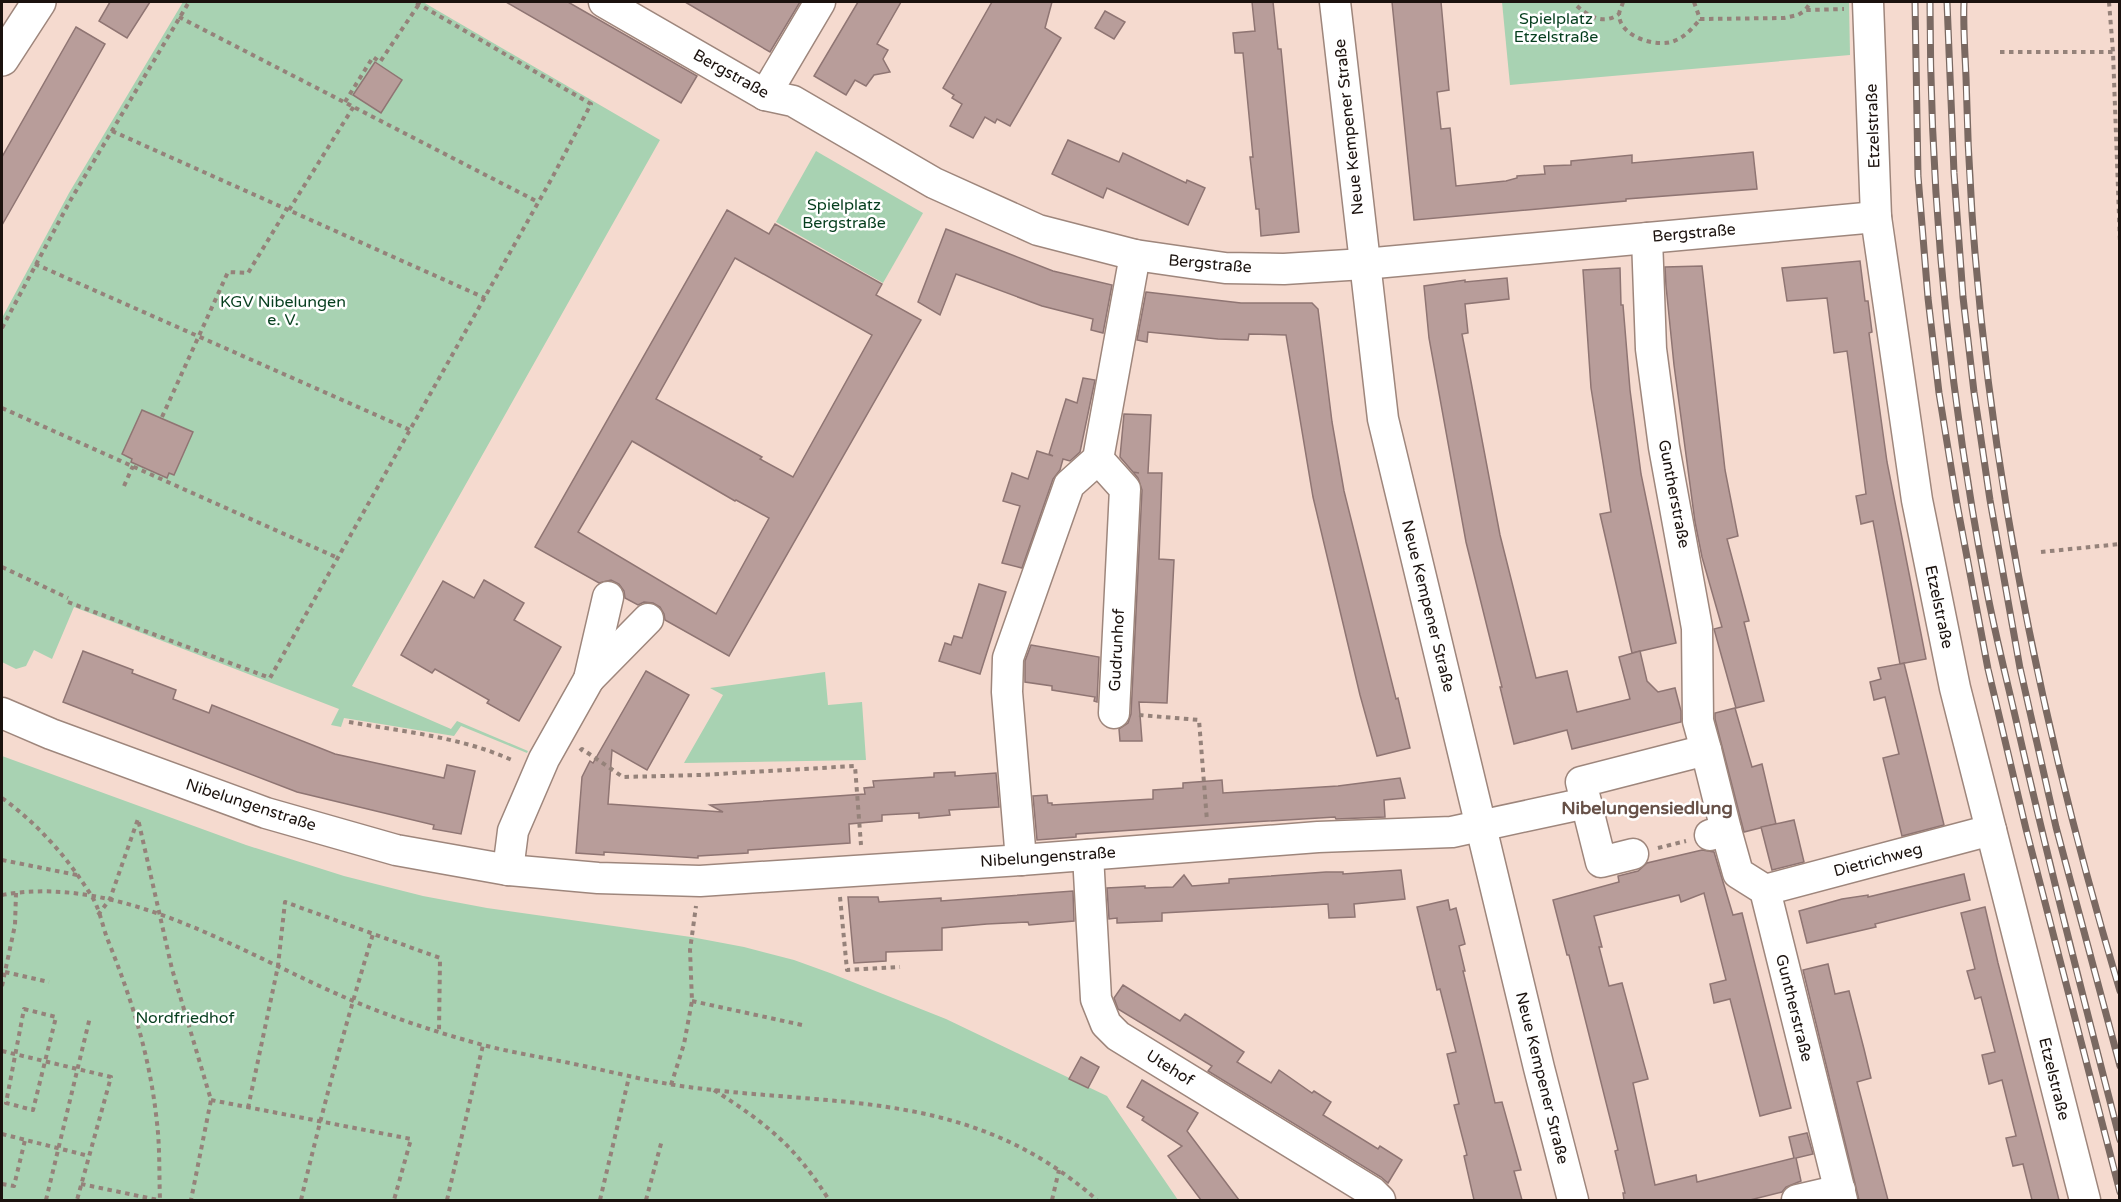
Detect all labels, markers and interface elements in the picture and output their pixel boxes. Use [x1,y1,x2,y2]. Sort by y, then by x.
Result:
park label: Spielplatz Etzelstraße [1514,9,1598,47]
street label: Neue Kempener Straße [1330,38,1368,216]
street label: Bergstraße [690,45,772,103]
street label: Etzelstraße [1862,83,1884,169]
park label: Spielplatz Bergstraße [802,195,886,233]
street label: Bergstraße [1651,219,1737,247]
street label: Bergstraße [1167,250,1253,278]
park label: KGV Nibelungen e. V. [220,292,346,330]
street label: Guntherstraße [1654,438,1694,550]
street label: Neue Kempener Straße [1397,518,1459,694]
street label: Etzelstraße [1920,563,1958,651]
street label: Gudrunhof [1105,607,1129,692]
street label: Nibelungenstraße [183,775,319,835]
district label: Nibelungensiedlung [1561,797,1733,819]
street label: Dietrichweg [1831,839,1925,881]
street label: Nibelungenstraße [980,842,1116,872]
street label: Guntherstraße [1771,952,1817,1064]
street label: Neue Kempener Straße [1511,990,1573,1166]
park label: Nordfriedhof [135,1008,235,1028]
street label: Etzelstraße [2034,1035,2074,1123]
street label: Utehof [1142,1046,1198,1091]

